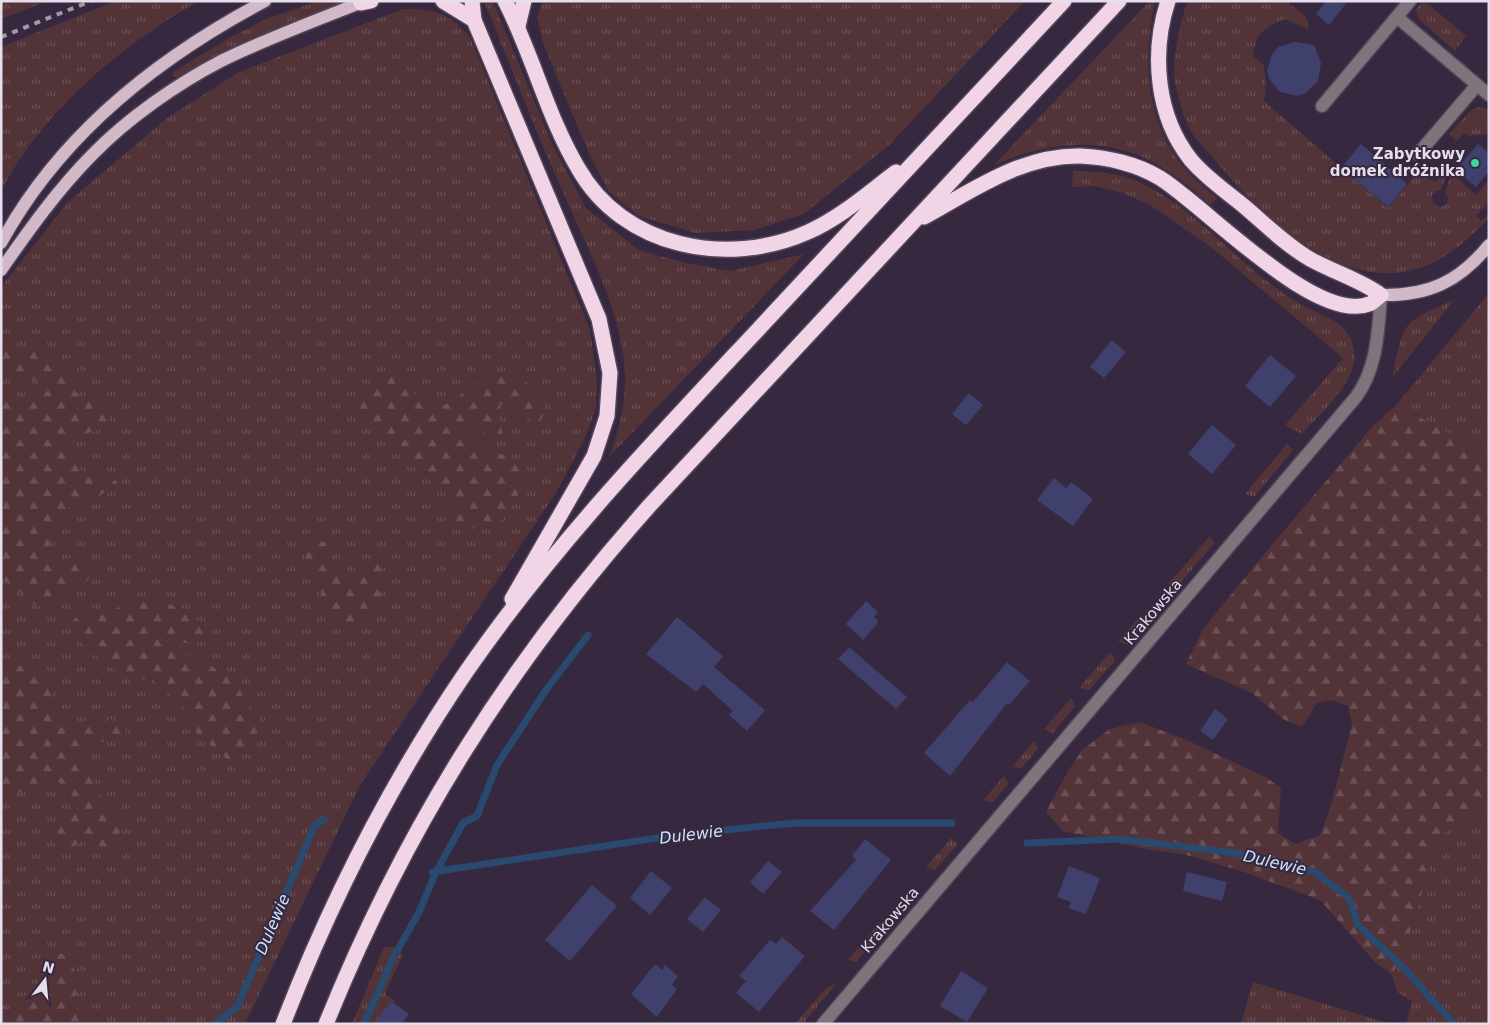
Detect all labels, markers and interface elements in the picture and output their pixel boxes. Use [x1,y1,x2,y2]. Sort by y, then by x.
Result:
place label: Zabytkowy domek dróżnika [1330,145,1465,180]
marker: Zabytkowy domek dróżnika [1469,157,1481,169]
street label: Krakowska [1120,575,1186,649]
water label: Dulewie [658,821,724,848]
water label: Dulewie [1242,846,1308,879]
street label: Krakowska [857,883,923,957]
water label: Dulewie [251,891,294,957]
north arrow [20,955,70,1005]
text: N [41,958,56,977]

